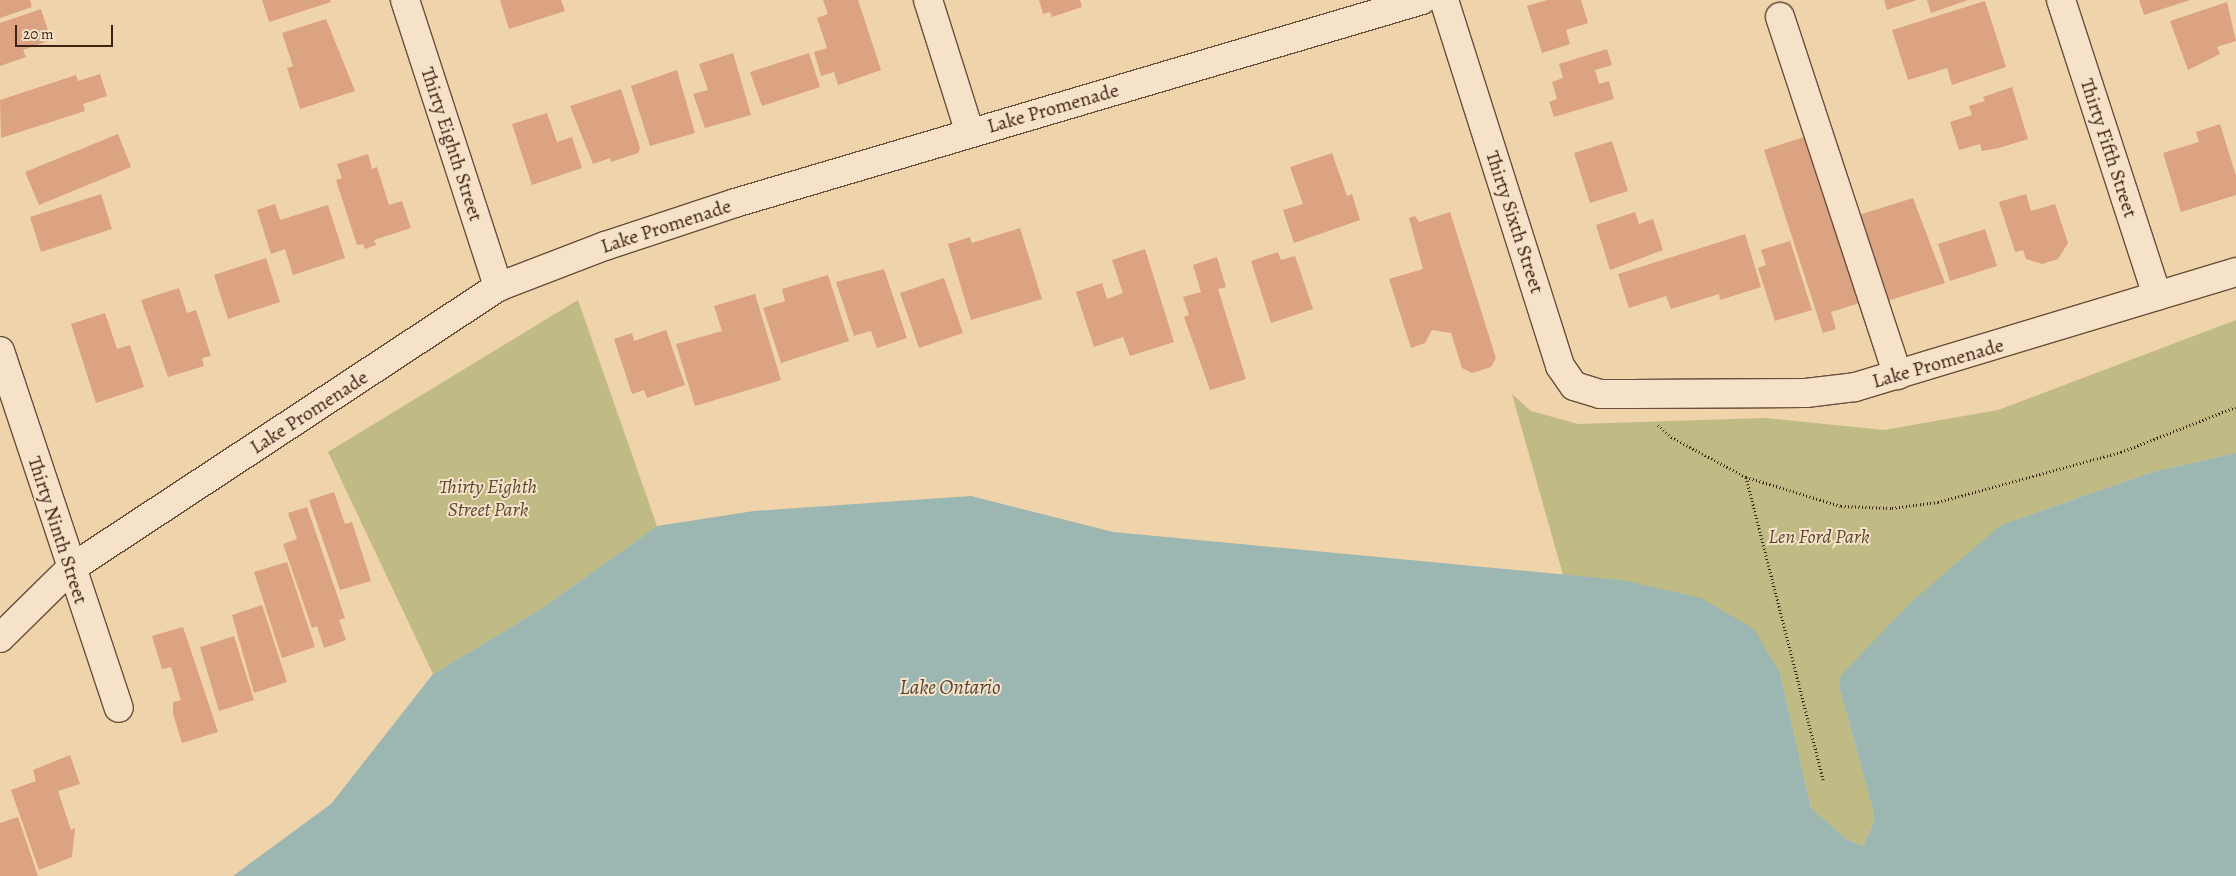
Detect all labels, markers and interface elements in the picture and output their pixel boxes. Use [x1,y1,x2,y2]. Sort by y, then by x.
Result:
scale bar [18,15,115,47]
text: 20 m [23,24,54,44]
street label: Thirty Eighth Street [416,64,488,224]
street label: Thirty Fifth Street [2075,75,2143,221]
street label: Lake Promenade [984,78,1122,138]
street label: Thirty Sixth Street [1481,148,1549,296]
street label: Lake Promenade [598,194,734,258]
street label: Lake Promenade [1869,333,2007,393]
street label: Lake Promenade [246,365,372,459]
street label: Thirty Ninth Street [23,453,93,607]
park label: Thirty Eighth Street Park [439,474,537,521]
park label: Len Ford Park [1768,524,1870,548]
water label: Lake Ontario [899,674,1001,700]

